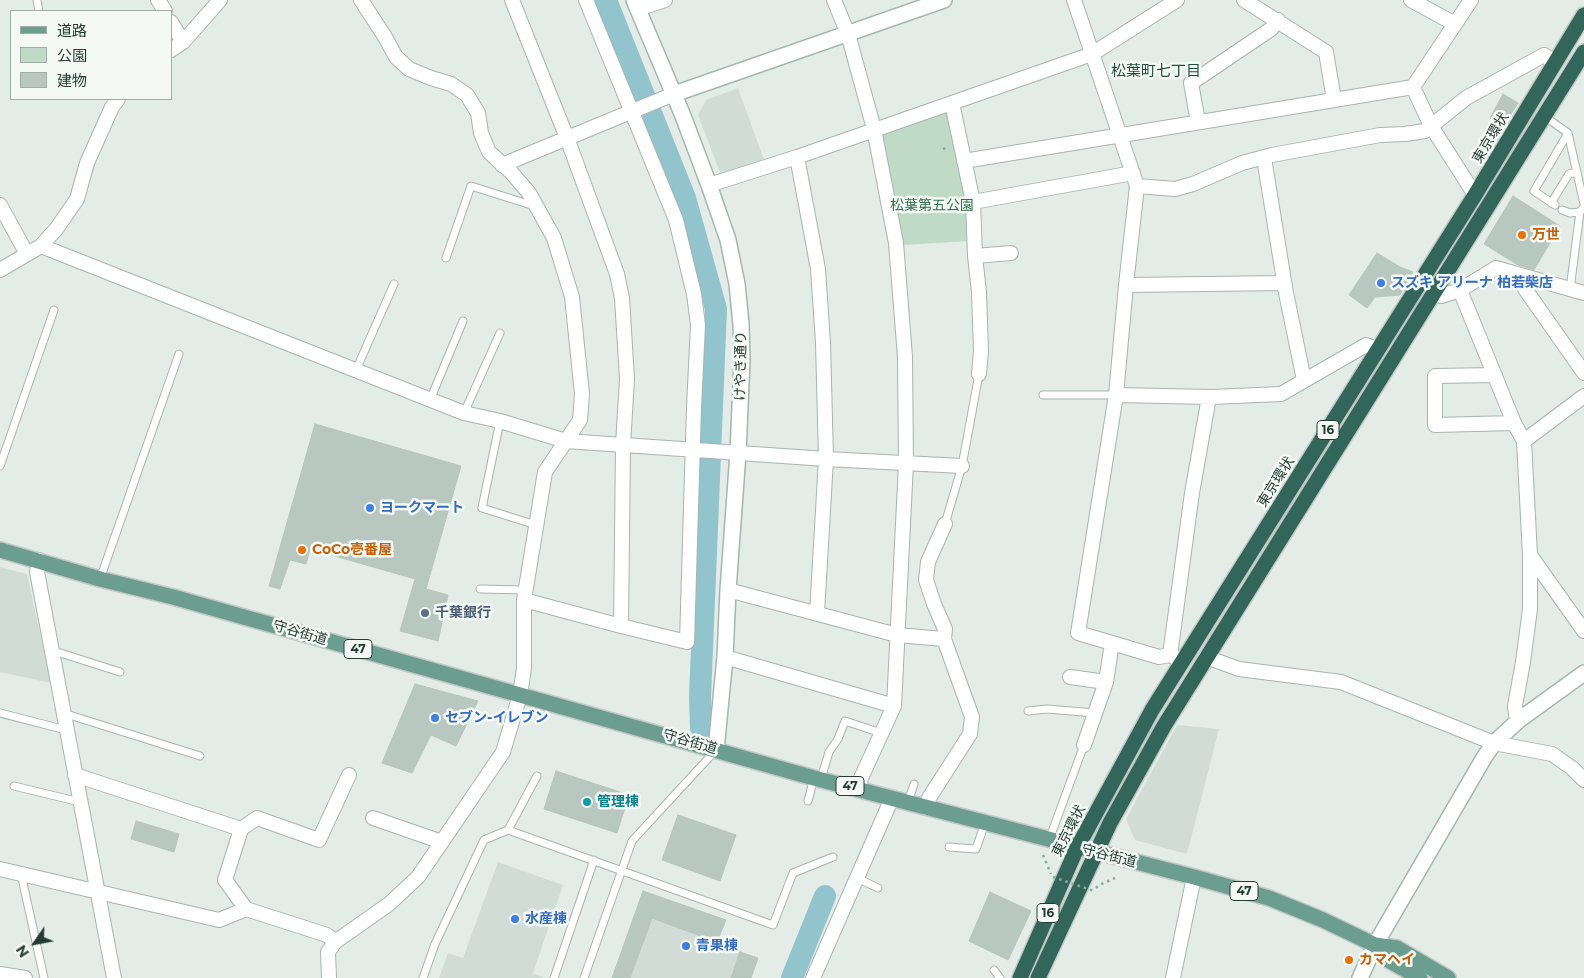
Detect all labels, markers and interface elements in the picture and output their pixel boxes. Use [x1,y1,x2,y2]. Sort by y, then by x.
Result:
legend [10,10,172,100]
text: 道路 [57,21,87,40]
text: 公園 [57,46,87,65]
district label: 松葉町七丁目 [1111,63,1201,81]
text: 建物 [57,71,87,90]
street label: 東京環状 [1469,110,1513,166]
park label: 松葉第五公園 [890,198,974,214]
place label: 万世 [1532,227,1560,243]
marker: 万世 [1516,229,1528,241]
place label: スズキ アリーナ 柏若柴店 [1391,275,1553,291]
marker: スズキ アリーナ 柏若柴店 [1375,277,1387,289]
street label: けやき通り [732,331,750,401]
road number: 16 [1317,420,1339,440]
street label: 東京環状 [1254,454,1298,510]
place label: ヨークマート [380,500,464,516]
marker: ヨークマート [364,502,376,514]
place label: CoCo壱番屋 [312,542,392,558]
marker: CoCo壱番屋 [296,544,308,556]
place label: 千葉銀行 [435,605,491,621]
marker: 千葉銀行 [419,607,431,619]
street label: 守谷街道 [271,617,329,649]
road number: 47 [344,640,372,659]
place label: セブン-イレブン [445,710,548,726]
marker: セブン-イレブン [429,712,441,724]
street label: 守谷街道 [661,726,719,758]
road number: 47 [836,776,864,796]
place label: 管理棟 [597,794,639,810]
marker: 管理棟 [581,796,593,808]
street label: 東京環状 [1049,802,1089,860]
street label: 守谷街道 [1080,841,1138,871]
road number: 47 [1230,881,1258,900]
road number: 16 [1037,904,1059,922]
place label: 水産棟 [525,911,567,927]
marker: 水産棟 [509,913,521,925]
north arrow [10,918,60,968]
place label: 青果棟 [696,938,738,954]
marker: 青果棟 [680,940,692,952]
text: N [12,942,33,961]
place label: カマヘイ [1359,952,1415,968]
marker: カマヘイ [1343,954,1355,966]

